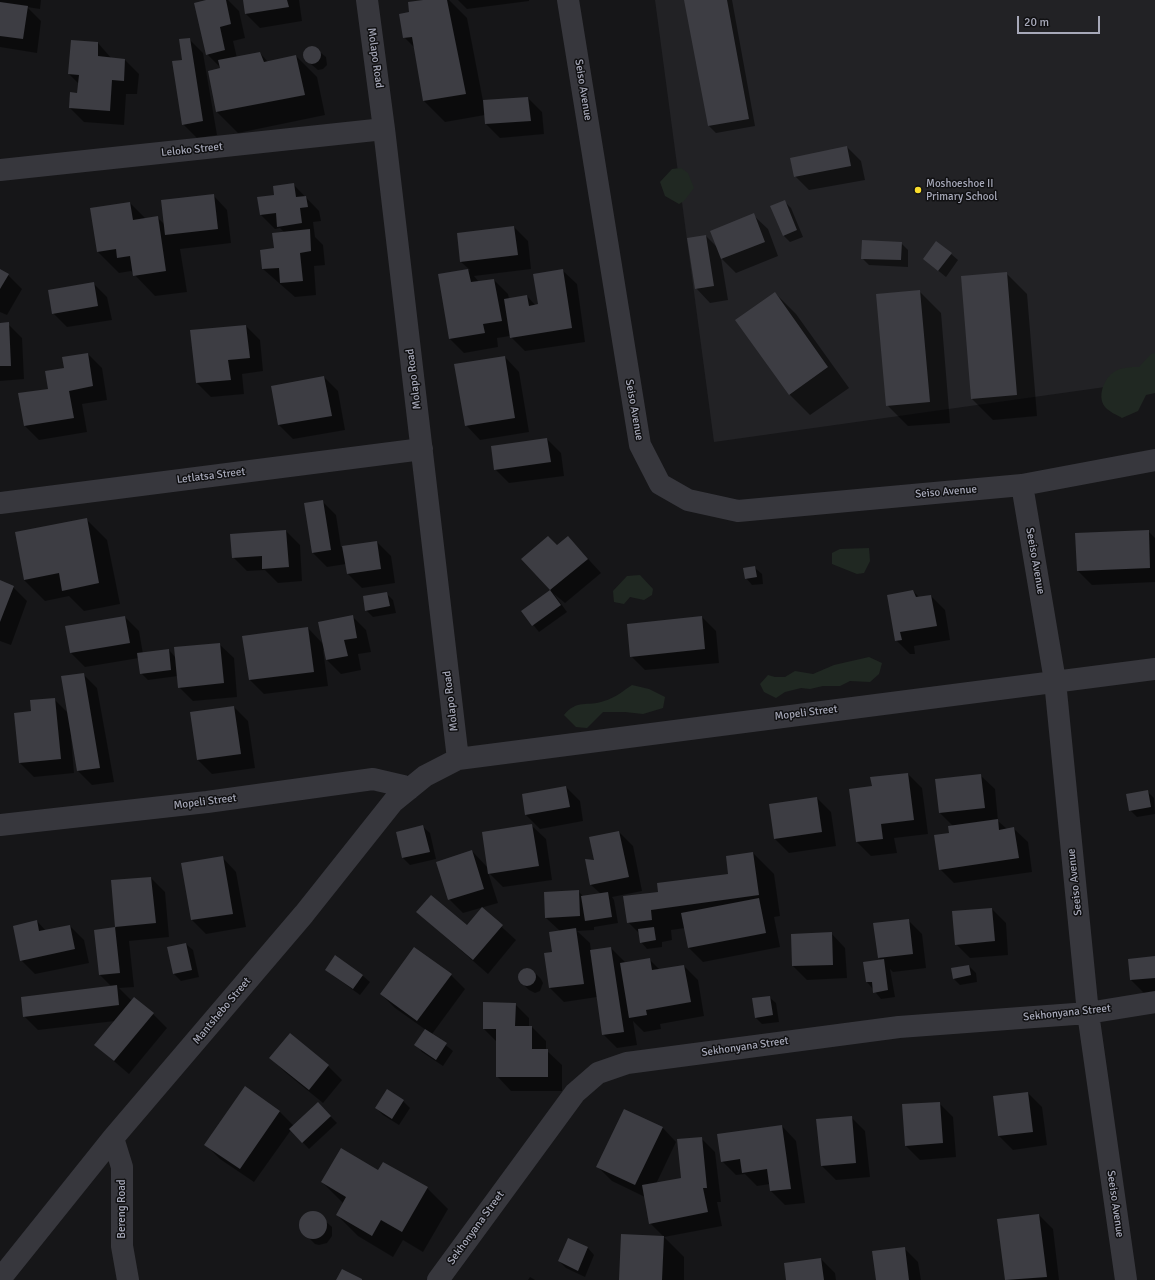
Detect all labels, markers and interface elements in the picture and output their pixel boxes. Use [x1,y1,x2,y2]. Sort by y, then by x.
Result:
scale bar [1019,8,1102,34]
text: 20 m [1024,15,1049,30]
street label: Molapo Road [364,27,386,89]
street label: Seiso Avenue [572,58,594,122]
street label: Leloko Street [161,140,223,160]
place label: Moshoeshoe II Primary School [926,177,997,203]
marker: Moshoeshoe II Primary School [913,185,923,195]
street label: Molapo Road [404,348,424,410]
street label: Seiso Avenue [622,378,646,442]
street label: Letlatsa Street [176,465,246,487]
street label: Seiso Avenue [915,483,977,501]
street label: Seeiso Avenue [1023,527,1047,595]
street label: Molapo Road [441,670,461,732]
street label: Mopeli Street [774,703,838,723]
street label: Mopeli Street [173,792,237,812]
street label: Seeiso Avenue [1065,848,1085,916]
street label: Mantshebo Street [190,975,254,1047]
street label: Sekhonyana Street [1023,1002,1111,1024]
street label: Sekhonyana Street [701,1034,789,1060]
street label: Seeiso Avenue [1104,1170,1126,1238]
street label: Bereng Road [115,1179,129,1239]
street label: Sekhonyana Street [445,1189,507,1267]

